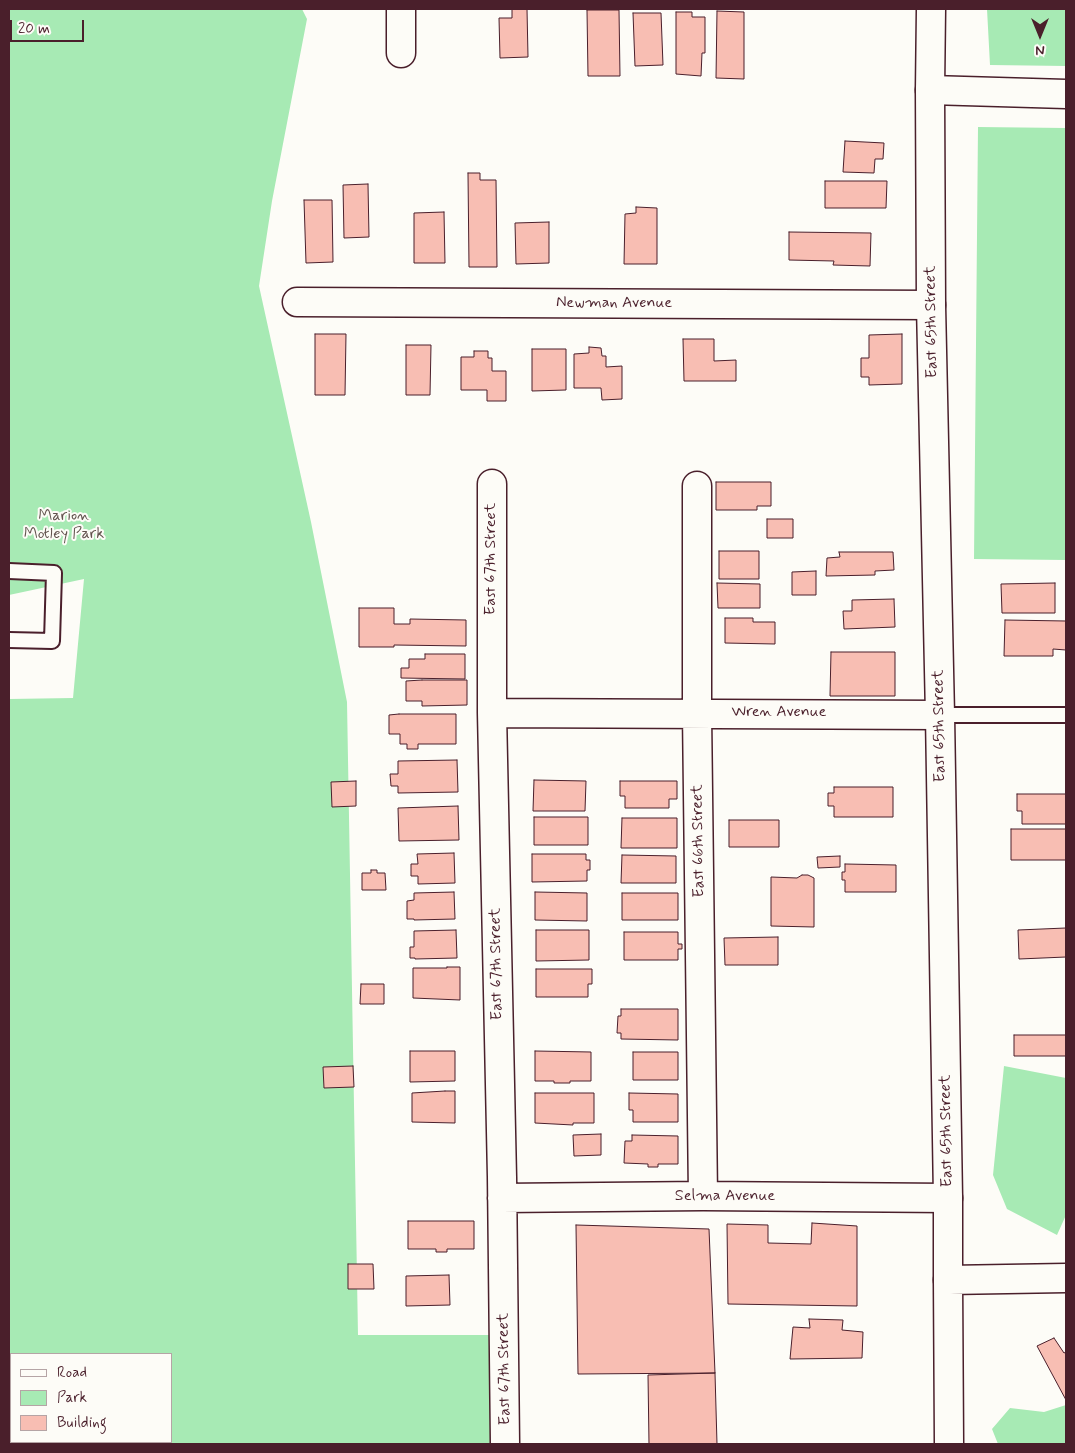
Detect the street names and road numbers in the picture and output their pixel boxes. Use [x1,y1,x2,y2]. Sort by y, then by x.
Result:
street label: East 65th Street [921,265,943,379]
street label: Newman Avenue [556,294,672,314]
street label: East 67th Street [482,503,502,615]
street label: East 65th Street [929,669,951,783]
street label: Wren Avenue [732,703,826,723]
street label: East 66th Street [688,784,710,898]
street label: East 67th Street [486,908,508,1020]
street label: East 65th Street [936,1074,958,1188]
street label: Selma Avenue [675,1187,775,1207]
street label: East 67th Street [494,1313,516,1425]

